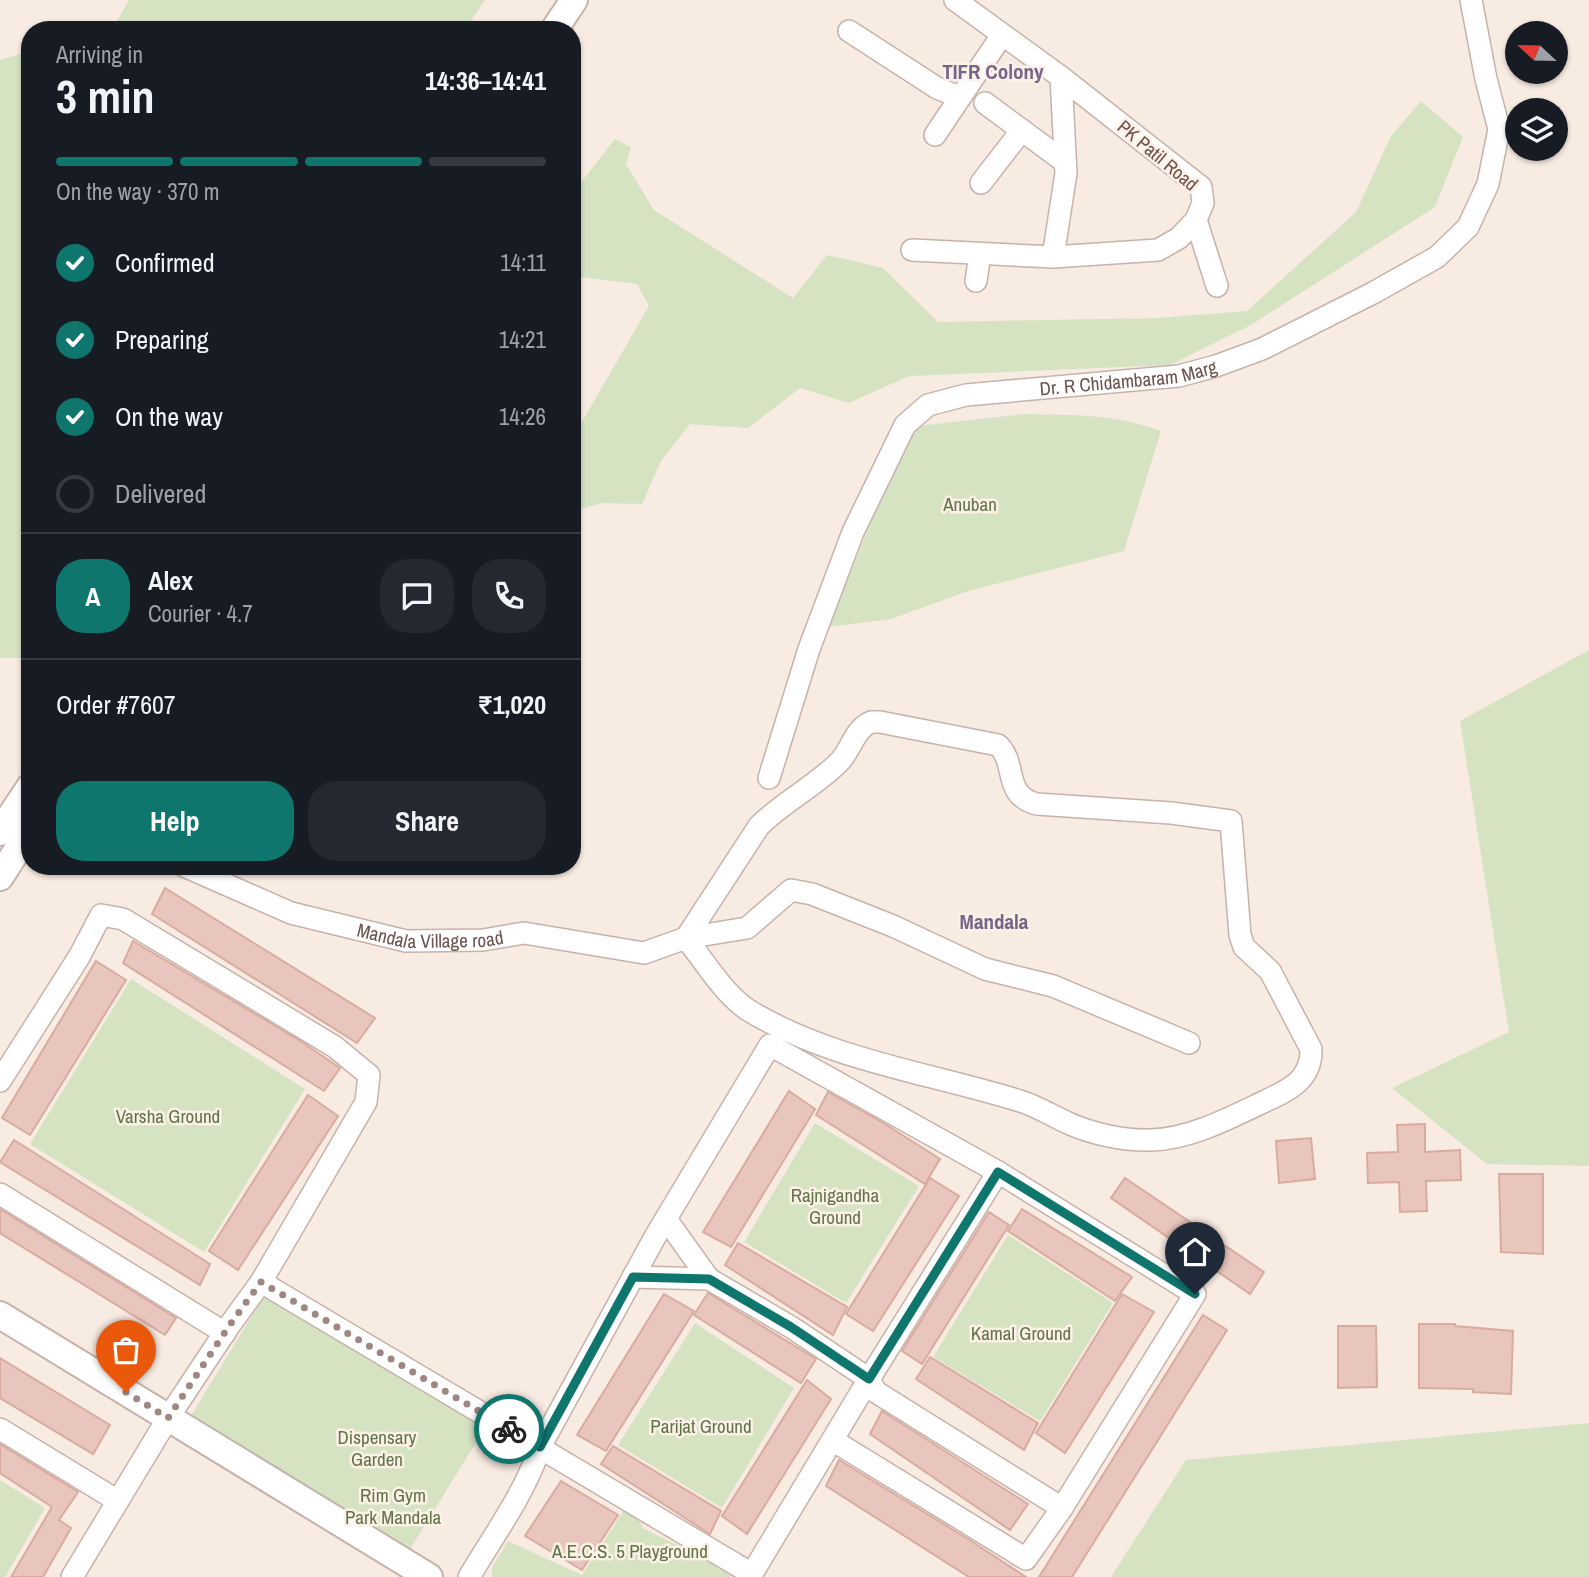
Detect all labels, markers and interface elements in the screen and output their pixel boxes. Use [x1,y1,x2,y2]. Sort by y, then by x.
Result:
north arrow [1505,21,1568,84]
map controls [1505,21,1568,161]
text: Arriving in [56,39,143,70]
district label: TIFR Colony [942,57,1044,86]
text: 14:36–14:41 [425,63,546,98]
text: 3 min [56,65,155,127]
button: layers [1505,98,1568,161]
street label: PK Patil Road [1112,114,1204,196]
text: On the way · 370 m [56,176,220,207]
icon: check [56,244,94,282]
text: Confirmed [115,245,215,280]
text: 14:11 [500,247,546,278]
icon: check [56,321,94,359]
text: Preparing [115,322,209,357]
text: 14:21 [499,324,546,355]
street label: Dr. R Chidambaram Marg [1038,353,1220,401]
icon: check [56,398,94,436]
text: On the way [115,399,223,434]
text: 14:26 [499,401,546,432]
text: Delivered [115,476,206,511]
park label: Anuban [942,491,997,517]
button: chat [380,559,454,633]
button: phone [472,559,546,633]
text: Alex [148,563,193,598]
text: A [85,579,101,614]
text: Courier · 4.7 [148,598,253,629]
text: Order #7607 [56,687,176,722]
text: ₹1,020 [478,687,546,722]
button: Help [56,781,294,861]
button: Share [308,781,546,861]
district label: Mandala [960,907,1029,936]
street label: Mandala Village road [355,917,505,954]
park label: Varsha Ground [116,1103,220,1129]
park label: Rajnigandha Ground [791,1182,880,1230]
pin [1165,1222,1225,1294]
icon: home [1176,1233,1214,1271]
pin [96,1320,156,1392]
park label: Kamal Ground [971,1320,1071,1346]
icon: bag [107,1331,145,1369]
courier [474,1394,544,1464]
icon: bike [490,1410,528,1448]
park label: Parijat Ground [650,1413,752,1439]
park label: Dispensary Garden [338,1424,417,1472]
park label: Rim Gym Park Mandala [345,1482,441,1530]
park label: A.E.C.S. 5 Playground [551,1538,708,1564]

